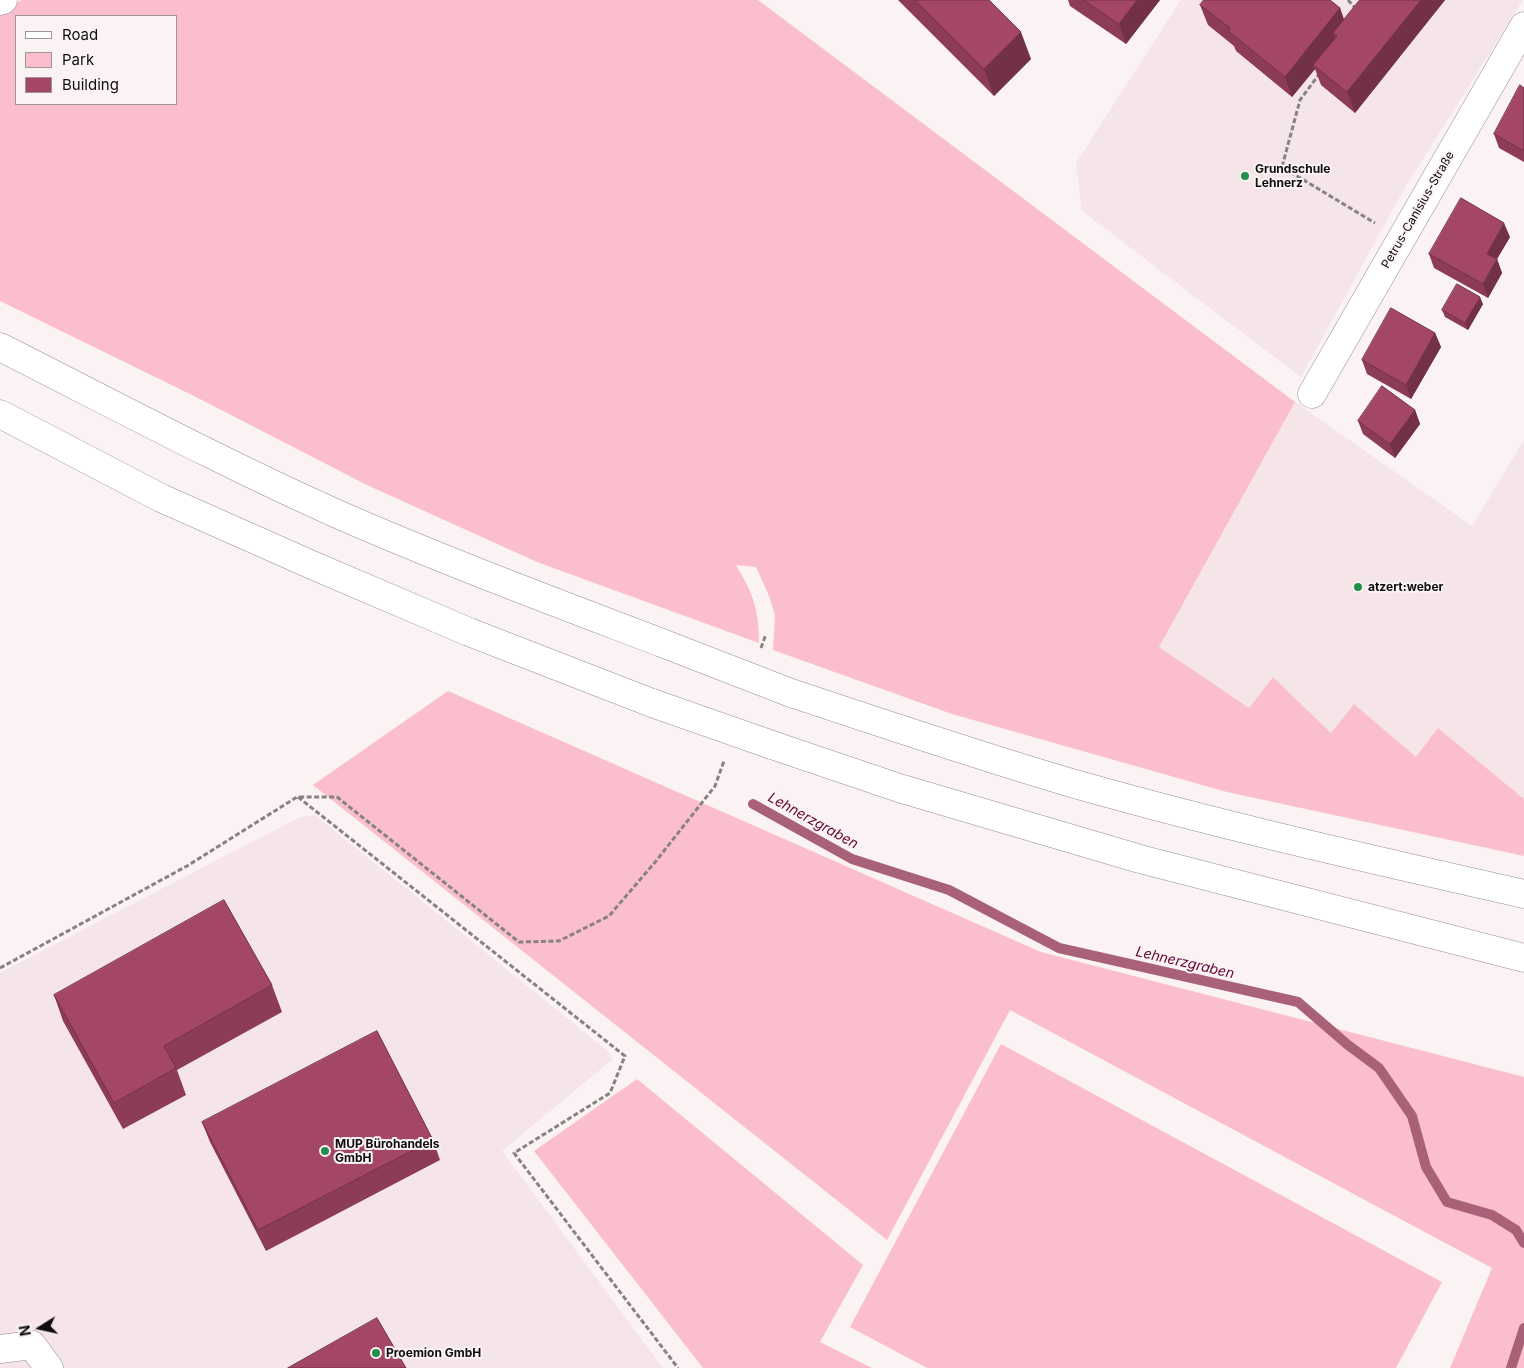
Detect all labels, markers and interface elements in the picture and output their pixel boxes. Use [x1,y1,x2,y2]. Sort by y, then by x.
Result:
legend [15,15,178,105]
text: Road [62,25,98,44]
text: Park [62,50,94,69]
text: Building [62,75,119,94]
street label: Petrus-Canisius-Straße [1379,149,1457,271]
place label: Grundschule Lehnerz [1255,162,1331,190]
marker: Grundschule Lehnerz [1239,170,1251,182]
place label: atzert:weber [1368,580,1443,594]
marker: atzert:weber [1352,581,1364,593]
water label: Lehnerzgraben [765,789,861,853]
water label: Lehnerzgraben [1134,944,1236,982]
place label: MUP Bürohandels GmbH [335,1137,440,1165]
marker: MUP Bürohandels GmbH [319,1145,331,1157]
north arrow [15,1303,65,1353]
text: N [15,1324,34,1337]
place label: Proemion GmbH [386,1346,481,1360]
marker: Proemion GmbH [370,1347,382,1359]

